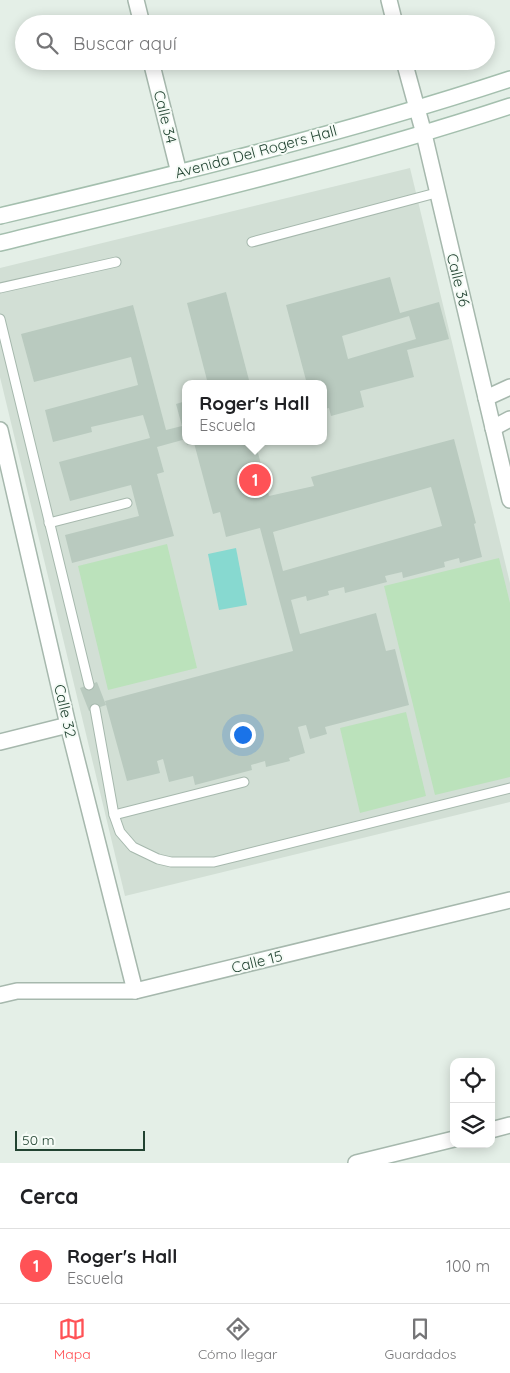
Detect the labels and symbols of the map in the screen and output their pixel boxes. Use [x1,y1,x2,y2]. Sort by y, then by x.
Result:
street label: Calle 34 [150,88,181,145]
street label: Avenida Del Rogers Hall [173,121,339,182]
street label: Calle 36 [443,251,474,308]
pin: 1 [239,461,271,499]
street label: Calle 32 [50,682,81,740]
your location [230,722,256,748]
street label: Calle 15 [229,946,284,977]
scale bar [15,1128,145,1151]

